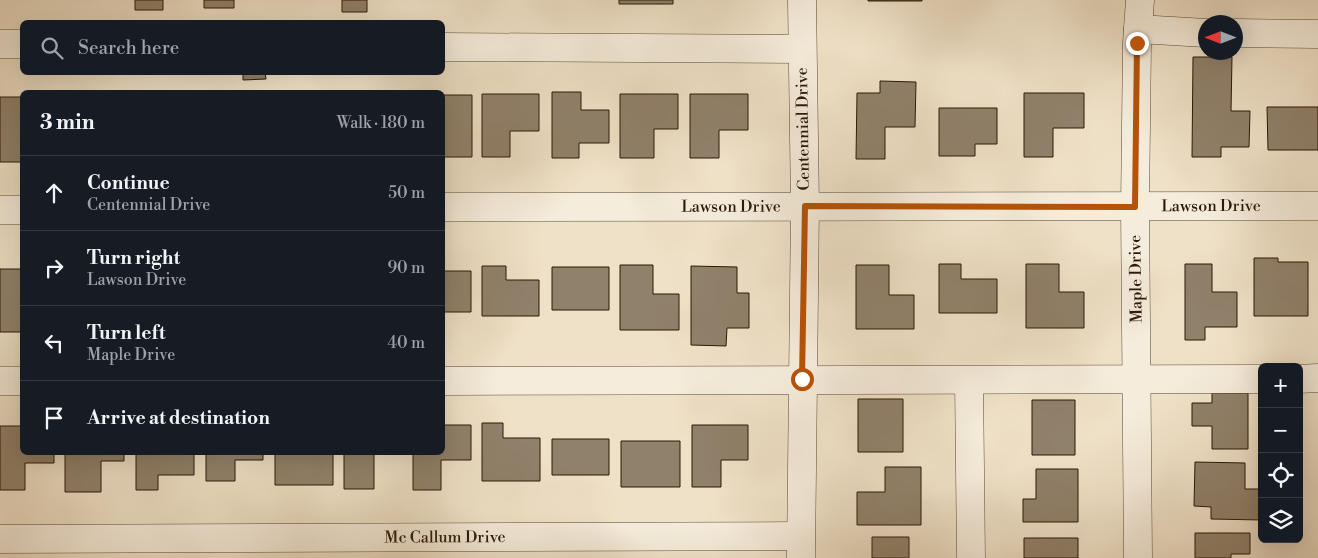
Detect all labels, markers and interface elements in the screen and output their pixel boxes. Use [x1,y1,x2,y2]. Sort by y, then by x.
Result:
north arrow [1198,15,1243,60]
search box [20,20,445,75]
route end [1126,32,1149,55]
icon: search [38,34,66,62]
text: Search here [78,36,179,60]
street label: Centennial Drive [792,67,814,191]
text: 3 min [40,110,95,136]
text: Walk · 180 m [337,113,425,133]
text: Continue [87,171,170,195]
icon: ahead [40,179,68,207]
text: 50 m [388,183,425,203]
text: Centennial Drive [87,195,210,215]
street label: Lawson Drive [1161,196,1261,216]
street label: Lawson Drive [681,197,781,217]
street label: Maple Drive [1125,235,1147,323]
text: Turn right [87,246,180,270]
icon: right [40,254,68,282]
text: 90 m [387,258,425,278]
text: Lawson Drive [87,270,186,290]
text: Turn left [87,321,166,345]
icon: left [40,329,68,357]
text: 40 m [388,333,425,353]
text: Maple Drive [87,345,175,365]
map controls [1258,363,1303,543]
button: + [1258,363,1303,408]
route start [791,368,814,391]
icon: arrive [40,404,68,432]
text: Arrive at destination [87,406,270,430]
button: − [1258,408,1303,453]
button: locate [1258,453,1303,498]
button: layers [1258,498,1303,543]
street label: Mc Callum Drive [384,527,506,548]

